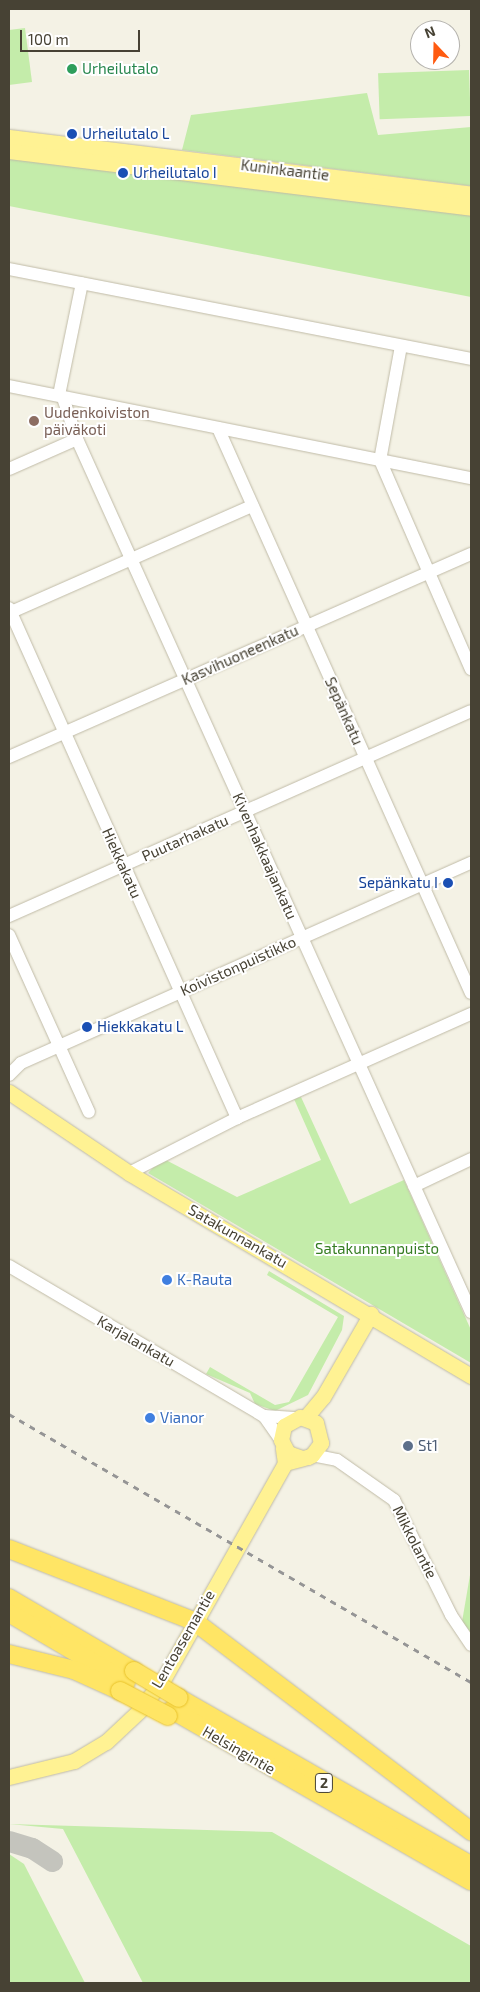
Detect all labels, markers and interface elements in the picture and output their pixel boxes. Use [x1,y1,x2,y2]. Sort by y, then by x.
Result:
scale bar [22,20,142,52]
north arrow [410,20,460,70]
text: N [422,22,438,41]
text: 100 m [28,30,69,48]
place label: Urheilutalo [82,60,158,78]
marker: Urheilutalo [66,63,78,75]
place label: Urheilutalo L [82,125,169,143]
marker: Urheilutalo L [66,128,78,140]
street label: Kuninkaantie [240,156,330,184]
place label: Urheilutalo I [133,164,217,182]
marker: Urheilutalo I [117,167,129,179]
place label: Uudenkoiviston päiväkoti [44,403,150,438]
marker: Uudenkoiviston päiväkoti [28,415,40,427]
street label: Kasvihuoneenkatu [179,621,301,689]
street label: Sepänkatu [321,674,367,748]
street label: Kivenhakkaajankatu [229,790,301,922]
street label: Puutarhakatu [139,811,231,865]
street label: Hiekkakatu [98,825,146,901]
place label: Sepänkatu I [358,874,438,892]
marker: Sepänkatu I [442,877,454,889]
street label: Koivistonpuistikko [177,932,299,1000]
place label: Hiekkakatu L [97,1018,183,1036]
marker: Hiekkakatu L [81,1021,93,1033]
street label: Satakunnankatu [185,1200,291,1272]
park label: Satakunnanpuisto [315,1240,439,1258]
place label: K-Rauta [177,1271,232,1289]
marker: K-Rauta [161,1274,173,1286]
street label: Karjalankatu [94,1312,178,1370]
place label: Vianor [160,1409,204,1427]
marker: Vianor [144,1412,156,1424]
place label: St1 [418,1437,438,1455]
marker: St1 [402,1440,414,1452]
street label: Mikkolantie [389,1503,441,1581]
street label: Lentoasemantie [148,1587,218,1691]
street label: Helsingintie [199,1722,279,1778]
road number: 2 [314,1772,334,1795]

